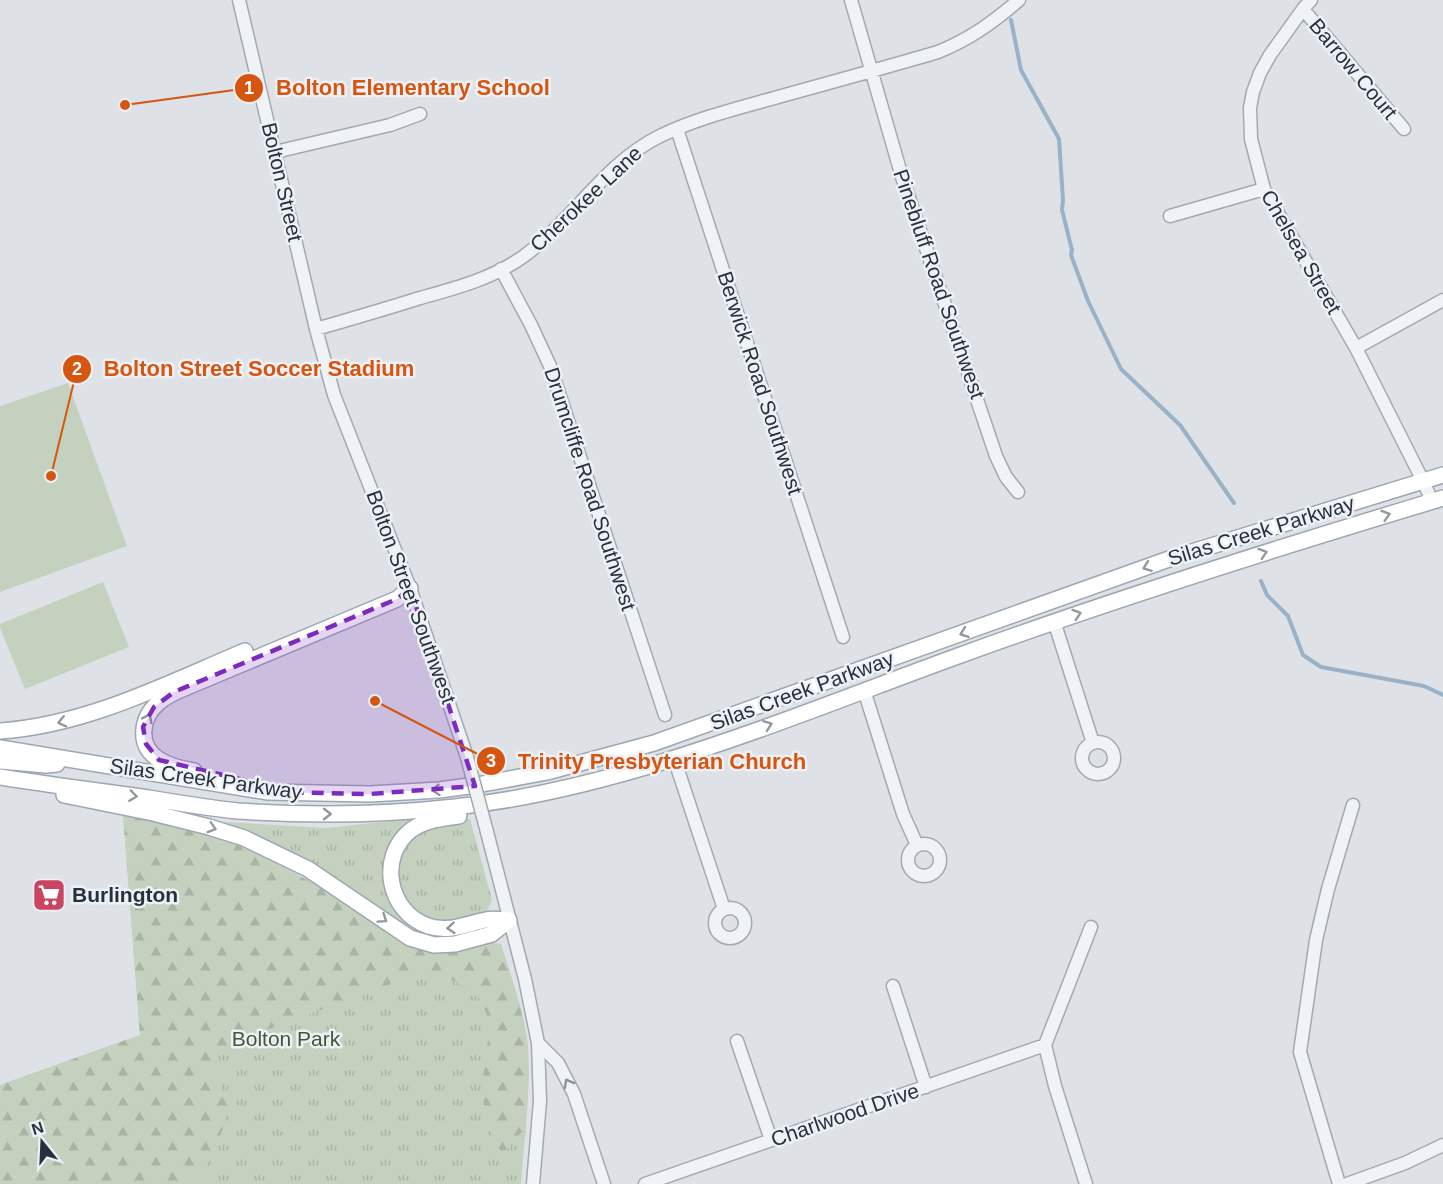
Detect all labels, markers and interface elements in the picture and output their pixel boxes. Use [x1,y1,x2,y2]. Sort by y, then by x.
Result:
street label: Barrow Court [1305,14,1402,124]
callout: Bolton Elementary School [234,68,562,108]
text: Bolton Elementary School [276,75,550,100]
text: 1 [244,78,254,98]
street label: Bolton Street [258,120,307,244]
street label: Cherokee Lane [525,141,646,256]
street label: Pinebluff Road Southwest [889,166,990,402]
street label: Chelsea Street [1257,186,1346,318]
street label: Berwick Road Southwest [713,268,808,498]
callout: Bolton Street Soccer Stadium [62,349,426,389]
text: Bolton Street Soccer Stadium [104,356,414,381]
text: 2 [72,359,82,379]
street label: Drumcliffe Road Southwest [540,364,641,613]
street label: Bolton Street Southwest [362,487,461,707]
street label: Silas Creek Parkway [1165,491,1357,570]
one-way arrow [1380,510,1390,523]
one-way arrow [1257,548,1268,561]
one-way arrow [1142,560,1153,573]
one-way arrow [1071,608,1082,621]
one-way arrow [959,626,969,639]
street label: Silas Creek Parkway [707,646,897,734]
one-way arrow [141,714,152,724]
one-way arrow [57,715,67,728]
one-way arrow [763,720,773,733]
callout: Trinity Presbyterian Church [476,741,818,781]
text: Trinity Presbyterian Church [518,749,806,774]
text: 3 [486,751,496,771]
street label: Silas Creek Parkway [109,754,304,803]
one-way arrow [431,783,441,796]
one-way arrow [129,790,138,802]
one-way arrow [323,808,332,820]
one-way arrow [206,821,217,833]
supermarket icon: Burlington [31,877,67,913]
place label: Burlington [72,883,178,906]
one-way arrow [377,912,388,923]
one-way arrow [447,921,456,934]
park label: Bolton Park [232,1027,341,1050]
street label: Charlwood Drive [768,1078,922,1151]
one-way arrow [564,1079,575,1089]
north arrow [12,1112,72,1172]
text: N [29,1118,46,1138]

